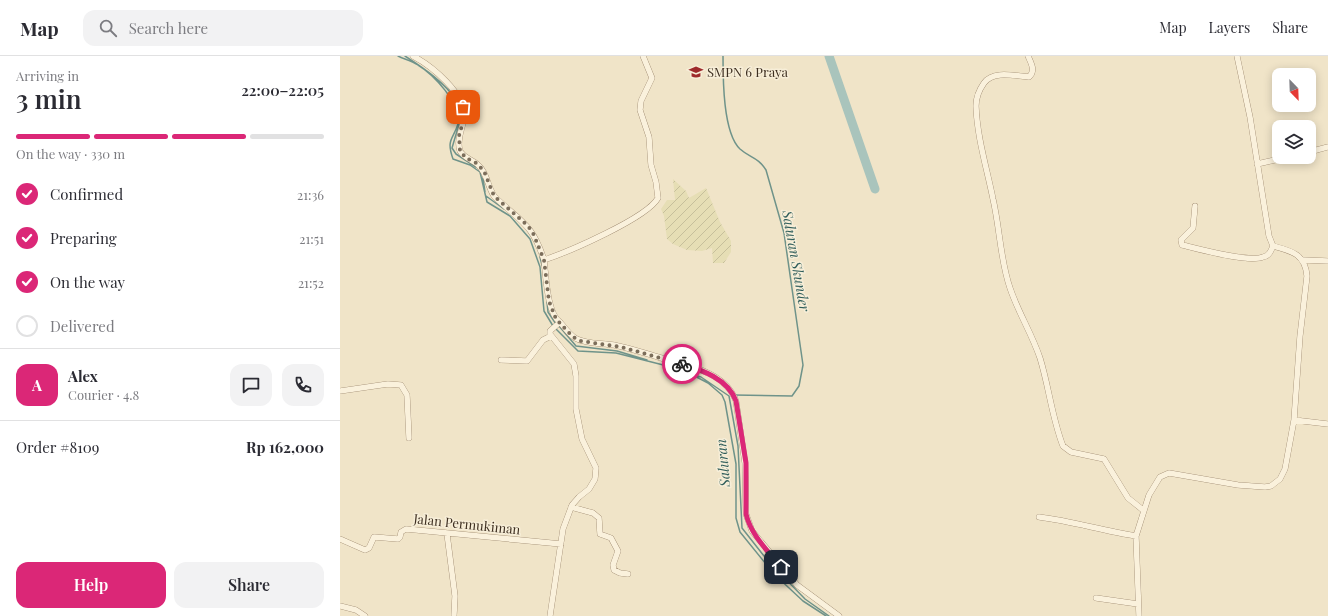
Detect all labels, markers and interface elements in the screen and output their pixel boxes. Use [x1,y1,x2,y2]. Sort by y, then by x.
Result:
search box [83,10,363,46]
text: Map [20,15,59,41]
icon: search [97,17,119,39]
text: Search here [129,18,208,38]
text: Map [1159,18,1187,37]
text: Layers [1209,18,1250,37]
text: Share [1272,18,1308,37]
place label: SMPN 6 Praya [707,63,789,80]
school or university icon: SMPN 6 Praya [688,64,704,80]
text: Arriving in [16,67,79,84]
north arrow [1272,68,1316,112]
map controls [1272,68,1316,164]
text: 22:00–22:05 [241,80,324,100]
text: 3 min [16,81,82,116]
pin [446,90,480,124]
icon: bag [452,96,474,118]
button: layers [1272,120,1316,164]
text: On the way · 330 m [16,145,125,162]
icon: check [16,183,38,205]
text: Confirmed [50,184,123,204]
text: 21:36 [297,186,324,203]
water label: Saluran Skunder [778,208,815,314]
icon: check [16,227,38,249]
text: Preparing [50,228,117,248]
text: 21:51 [299,230,324,247]
icon: check [16,271,38,293]
text: On the way [50,272,125,292]
text: 21:52 [298,274,324,291]
text: Delivered [50,316,115,336]
courier [662,344,702,384]
icon: bike [671,353,693,375]
button: chat [230,364,272,406]
button: phone [282,364,324,406]
text: Alex [68,366,98,386]
text: A [32,375,42,395]
text: Courier · 4.8 [68,386,139,403]
text: Order #8109 [16,437,99,457]
text: Rp 162,000 [246,437,324,457]
water label: Saluran [711,438,734,489]
street label: Jalan Permukiman [412,509,522,538]
pin [764,550,798,584]
icon: home [770,556,792,578]
button: Help [16,562,166,608]
button: Share [174,562,324,608]

